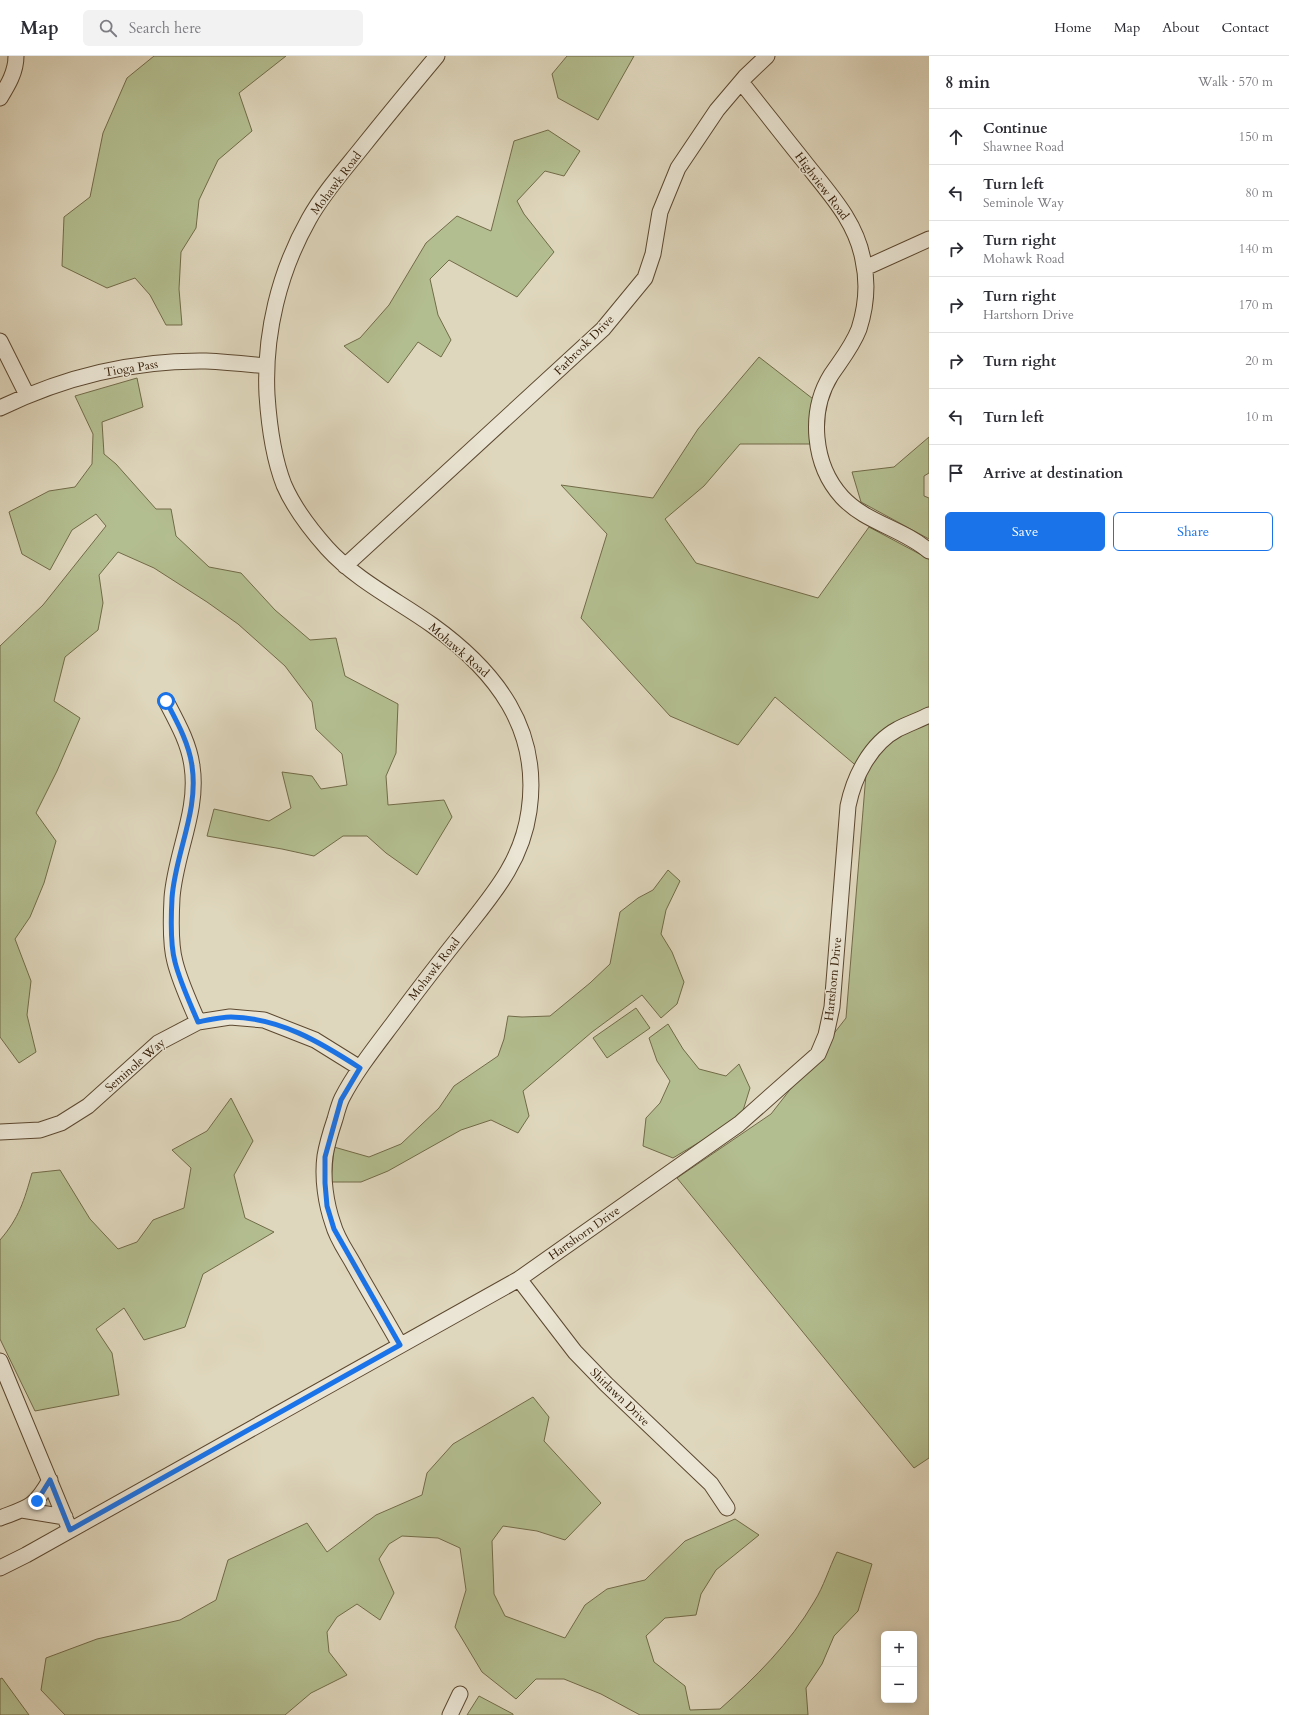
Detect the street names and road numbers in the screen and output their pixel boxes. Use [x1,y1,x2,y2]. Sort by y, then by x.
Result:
street label: Mohawk Road [307,148,365,218]
street label: Highview Road [791,149,853,224]
street label: Farbrook Drive [550,311,618,379]
street label: Tioga Pass [103,356,159,380]
street label: Mohawk Road [425,619,493,681]
street label: Mohawk Road [405,934,464,1004]
street label: Hartshorn Drive [821,936,845,1022]
street label: Seminole Way [102,1034,169,1096]
street label: Hartshorn Drive [545,1202,623,1264]
street label: Shirlawn Drive [587,1364,653,1430]

